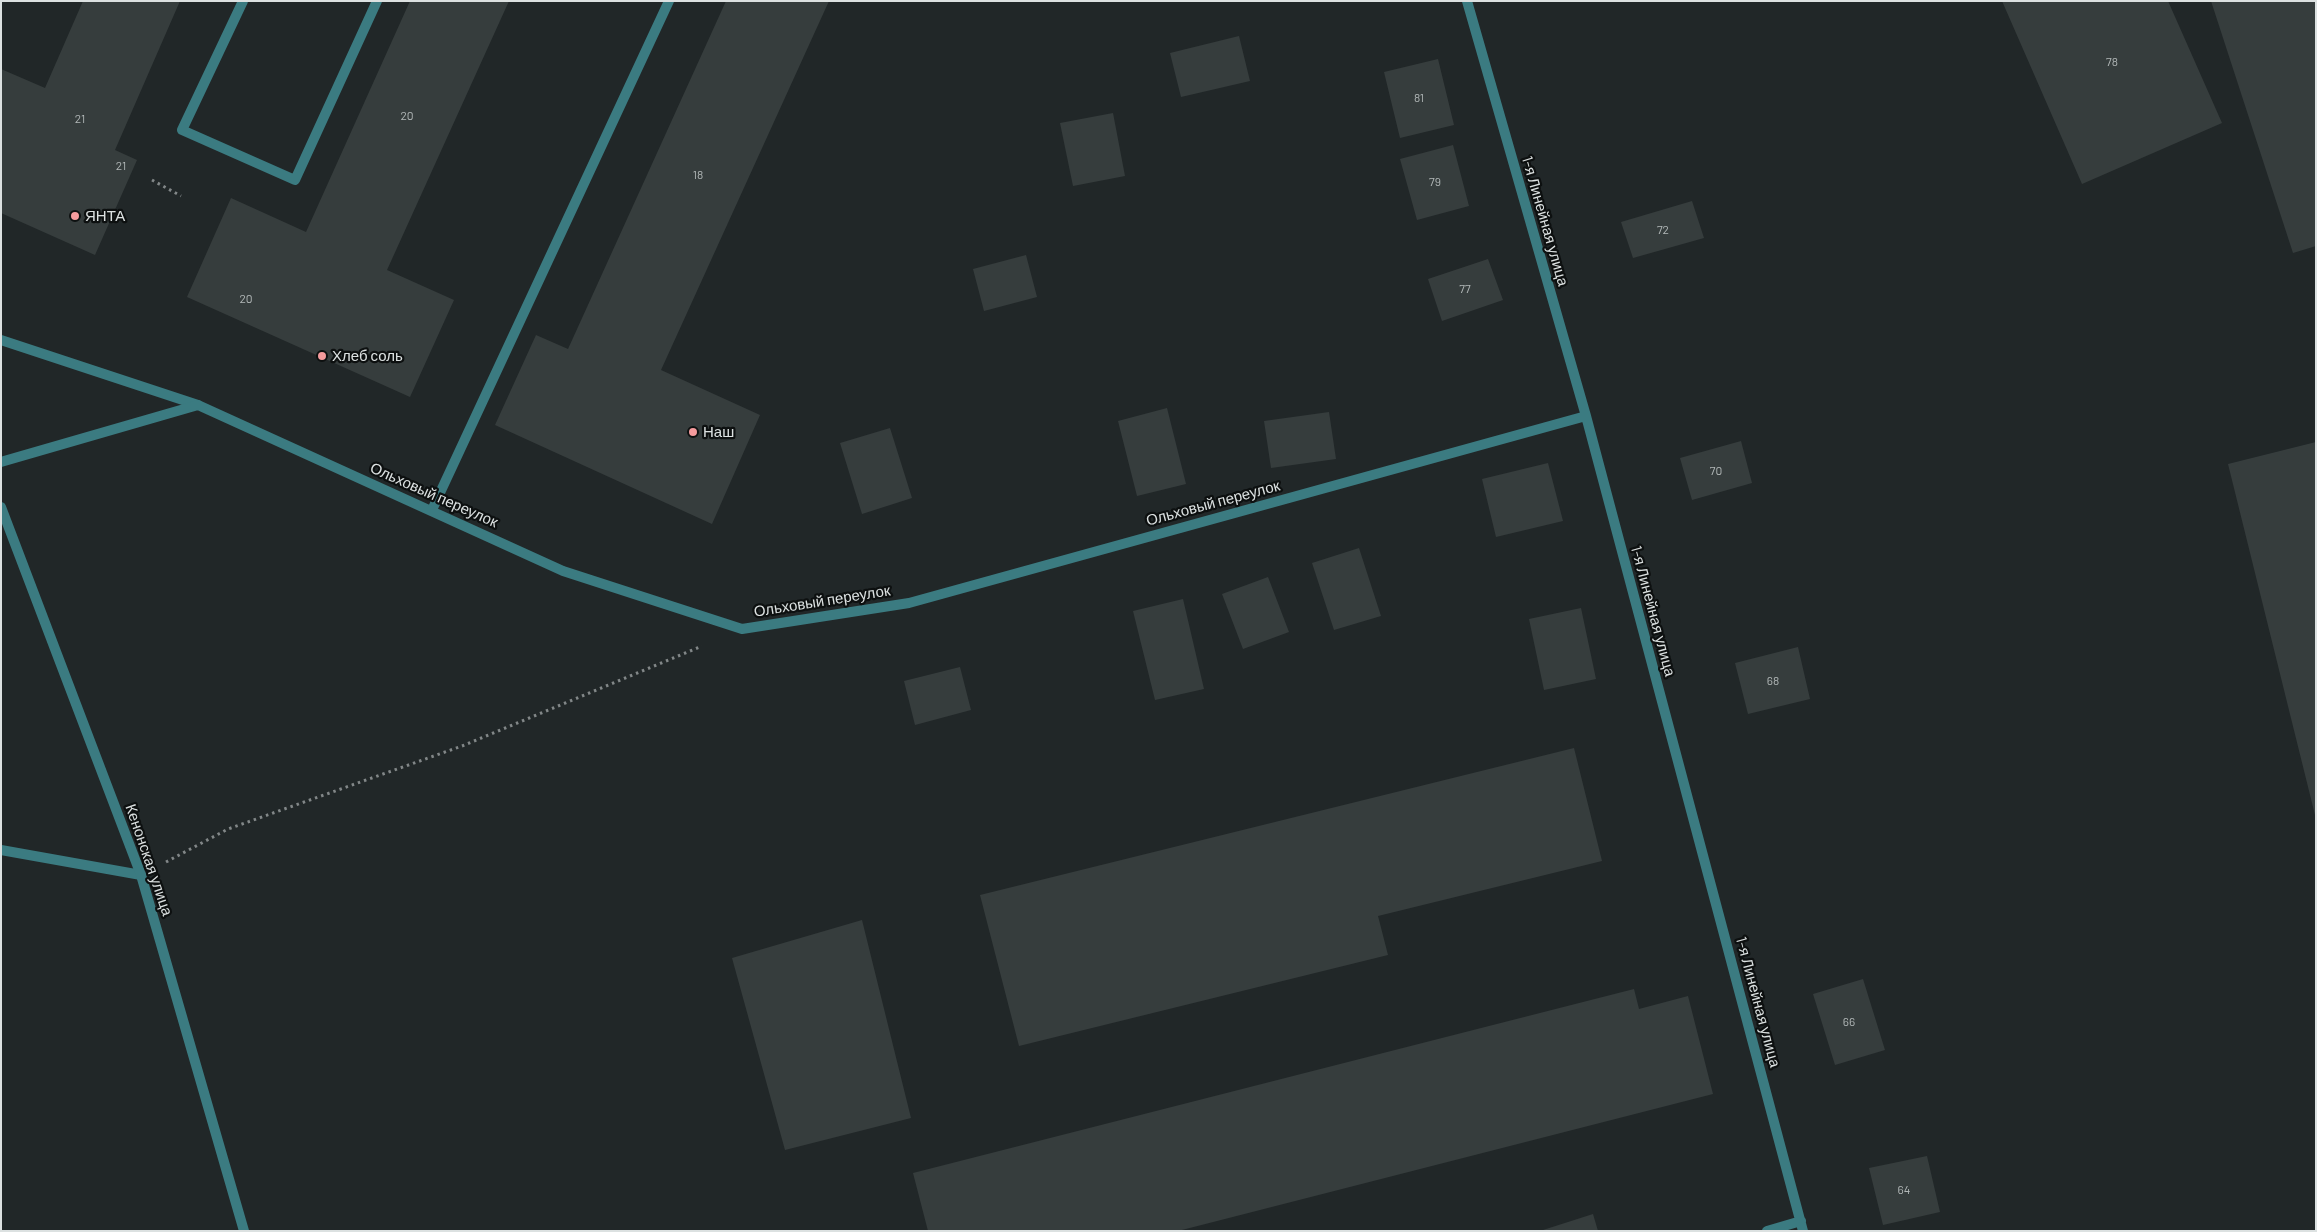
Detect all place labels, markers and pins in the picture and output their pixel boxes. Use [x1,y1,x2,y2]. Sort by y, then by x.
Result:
place label: ЯНТА [85,207,125,225]
marker: ЯНТА [69,210,81,222]
place label: Хлеб соль [332,347,403,365]
marker: Хлеб соль [316,350,328,362]
place label: Наш [703,423,734,441]
marker: Наш [687,426,699,438]

